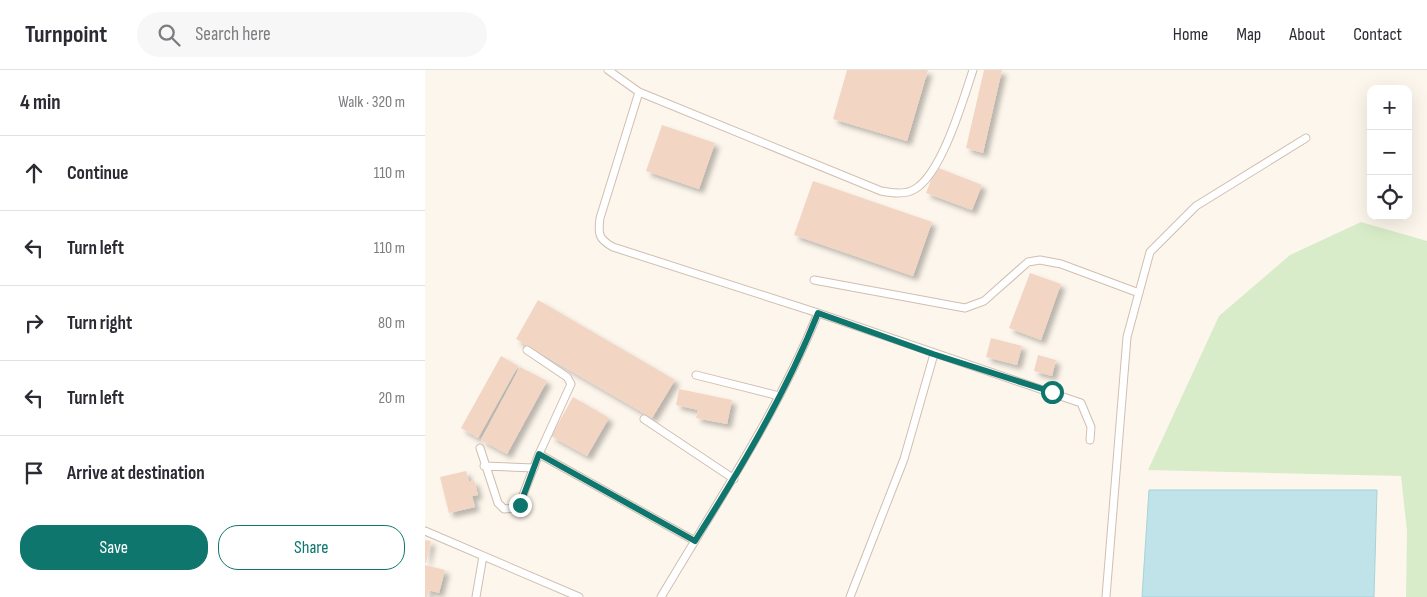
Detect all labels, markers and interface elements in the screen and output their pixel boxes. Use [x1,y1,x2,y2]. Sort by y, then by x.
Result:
search box [137,12,487,57]
text: Turnpoint [25,20,107,49]
icon: search [155,21,183,49]
text: Search here [195,23,271,46]
text: Home [1173,24,1208,45]
text: Map [1236,24,1261,45]
text: About [1289,24,1325,45]
text: Contact [1353,24,1402,45]
map controls [1367,85,1412,220]
button: + [1367,85,1412,130]
text: 4 min [20,90,61,115]
text: Walk · 320 m [338,93,405,112]
button: − [1367,130,1412,175]
icon: ahead [20,159,48,187]
text: Continue [67,162,128,185]
text: 110 m [374,164,405,183]
button: locate [1367,175,1412,220]
icon: left [20,234,48,262]
text: Turn left [67,237,124,260]
text: 110 m [374,239,405,258]
icon: right [20,309,48,337]
text: Turn right [67,312,132,335]
text: 80 m [378,314,405,333]
route start [1041,381,1064,404]
icon: left [20,384,48,412]
text: Turn left [67,387,124,410]
text: 20 m [378,389,405,408]
icon: arrive [20,459,48,487]
text: Arrive at destination [67,462,205,485]
route end [509,494,532,517]
button: Save [20,525,208,570]
button: Share [218,525,405,570]

